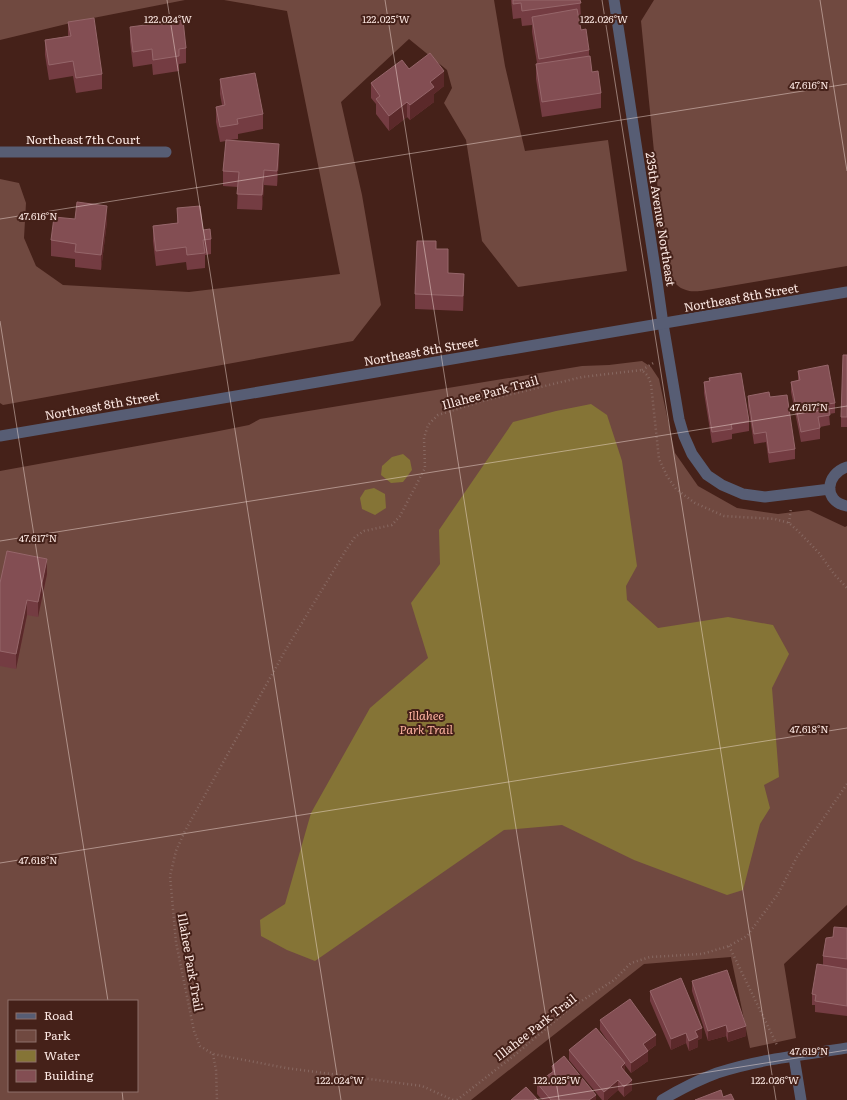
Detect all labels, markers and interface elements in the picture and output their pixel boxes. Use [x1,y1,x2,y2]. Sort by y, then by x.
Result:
text: 122.024°W [144,11,192,26]
text: 122.025°W [362,11,410,26]
text: 122.026°W [580,11,628,26]
text: 47.616°N [789,77,829,92]
street label: Northeast 7th Court [26,130,140,148]
street label: 235th Avenue Northeast [641,151,681,288]
text: 47.616°N [18,208,58,223]
street label: Northeast 8th Street [682,278,800,316]
street label: Northeast 8th Street [362,332,480,370]
street label: Illahee Park Trail [440,370,540,414]
street label: Northeast 8th Street [43,386,161,424]
text: 47.617°N [790,399,828,414]
text: 47.617°N [19,530,57,545]
park label: Illahee Park Trail [399,706,453,738]
text: 47.618°N [789,721,829,736]
text: 47.618°N [18,852,58,867]
street label: Illahee Park Trail [173,911,209,1013]
street label: Illahee Park Trail [490,989,580,1065]
legend [8,1000,138,1092]
text: Road [44,1006,74,1024]
text: Park [44,1026,71,1044]
text: 47.619°N [790,1043,828,1058]
text: Water [44,1046,80,1064]
text: Building [44,1066,94,1084]
text: 122.024°W [316,1072,364,1087]
text: 122.025°W [533,1072,581,1087]
text: 122.026°W [751,1072,799,1087]

